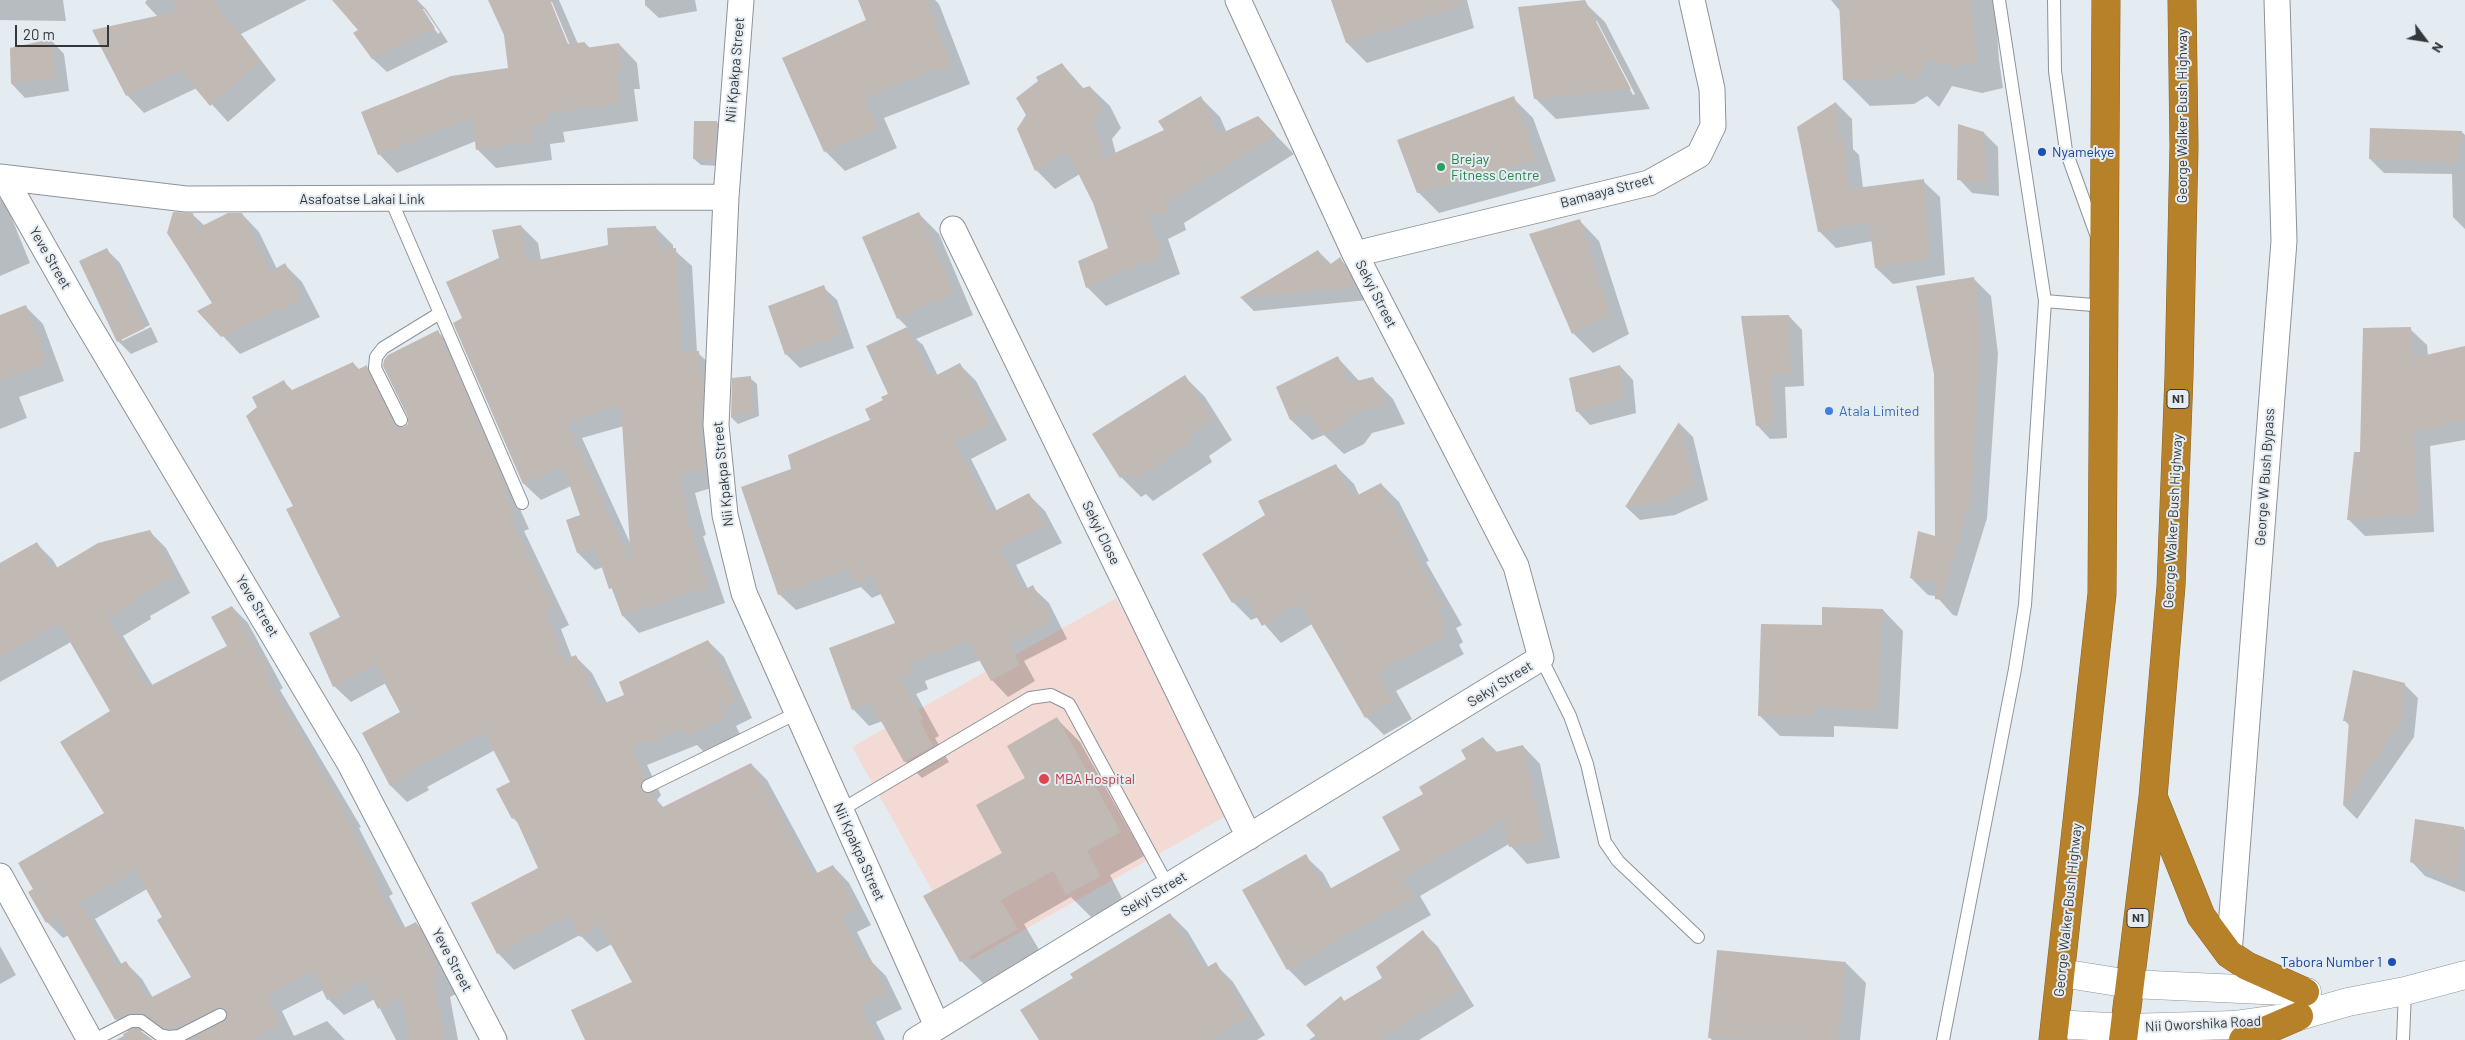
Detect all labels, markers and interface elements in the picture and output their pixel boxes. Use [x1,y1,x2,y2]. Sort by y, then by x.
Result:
scale bar [18,15,111,47]
north arrow [2400,15,2450,65]
street label: Nii Kpakpa Street [722,17,748,123]
text: 20 m [23,25,55,43]
street label: George Walker Bush Highway [2174,29,2190,203]
text: N [2429,40,2448,56]
place label: Nyamekye [2052,144,2115,160]
marker: Nyamekye [2036,146,2048,158]
place label: Brejay Fitness Centre [1451,151,1540,184]
marker: Brejay Fitness Centre [1435,161,1447,173]
street label: Bamaaya Street [1558,170,1656,212]
street label: Asafoatse Lakai Link [299,191,425,207]
street label: Yeve Street [25,224,75,292]
street label: Sekyi Street [1352,257,1400,331]
road number: N1 [2167,389,2189,408]
place label: Atala Limited [1839,403,1919,419]
marker: Atala Limited [1823,405,1835,417]
street label: George W Bush Bypass [2252,408,2278,546]
street label: Nii Kpakpa Street [709,421,737,527]
street label: George Walker Bush Highway [2160,433,2186,609]
street label: Sekyi Close [1078,498,1124,568]
street label: Yeve Street [232,572,282,640]
street label: Sekyi Street [1464,657,1536,711]
place label: MBA Hospital [1055,771,1135,787]
marker: MBA Hospital [1037,772,1051,786]
street label: Nii Kpakpa Street [830,800,888,904]
street label: George Walker Bush Highway [2051,822,2085,998]
street label: Sekyi Street [1118,868,1190,920]
road number: N1 [2127,908,2149,928]
street label: Yeve Street [428,925,476,995]
place label: Tabora Number 1 [2281,954,2382,970]
marker: Tabora Number 1 [2386,956,2398,968]
street label: Nii Oworshika Road [2144,1013,2262,1035]

